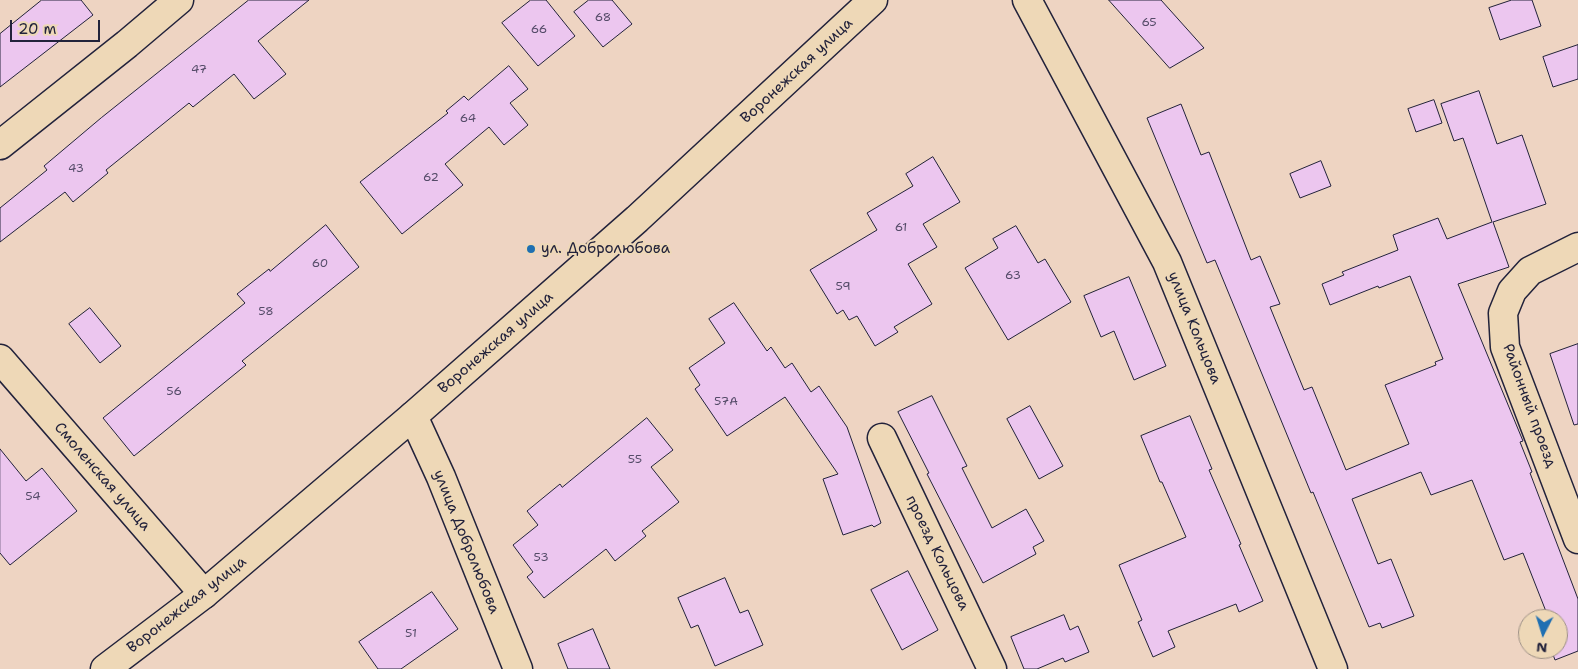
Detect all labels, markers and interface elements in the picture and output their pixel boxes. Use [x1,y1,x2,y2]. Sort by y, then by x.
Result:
scale bar [12,10,102,42]
house number: 68 [595,11,611,25]
street label: Воронежская улица [737,14,857,128]
house number: 65 [1141,16,1157,30]
text: 20 m [18,19,57,39]
house number: 66 [531,23,547,37]
house number: 47 [191,63,207,77]
house number: 64 [460,112,476,126]
house number: 43 [68,162,84,176]
house number: 62 [423,171,439,185]
house number: 61 [895,221,907,235]
place label: ул. Добролюбова [541,240,670,258]
marker: ул. Добролюбова [525,243,537,255]
house number: 60 [312,257,328,271]
house number: 63 [1005,269,1021,283]
street label: улица Кольцова [1163,269,1225,387]
house number: 59 [835,280,851,294]
street label: Воронежская улица [435,288,557,398]
house number: 58 [258,305,274,319]
street label: Районный проезд [1498,341,1560,471]
house number: 56 [166,385,182,399]
house number: 57А [714,395,738,409]
street label: Смоленская улица [50,419,154,535]
house number: 55 [628,453,642,467]
street label: улица Добролюбова [429,467,503,617]
house number: 54 [25,490,41,504]
street label: проезд Кольцова [901,492,973,614]
house number: 53 [533,551,549,565]
street label: Воронежская улица [124,553,250,657]
north arrow [1518,609,1568,659]
house number: 51 [405,627,417,641]
text: N [1535,638,1548,657]

